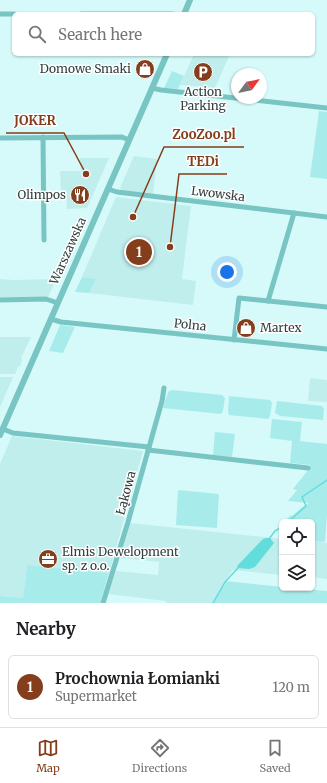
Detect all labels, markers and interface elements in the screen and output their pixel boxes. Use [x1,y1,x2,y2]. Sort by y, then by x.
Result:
search box [12,12,315,56]
icon: search [26,23,48,45]
text: Search here [58,25,142,44]
shop icon: Domowe Smaki [134,58,156,80]
place label: Domowe Smaki [40,61,131,76]
parking icon: Action Parking [192,61,214,83]
north arrow [231,68,267,104]
place label: Action Parking [180,84,227,113]
callout: JOKER [6,108,64,133]
text: JOKER [13,112,57,129]
callout: ZooZoo.pl [164,122,244,147]
text: ZooZoo.pl [172,126,236,143]
callout: TEDi [179,149,227,174]
text: TEDi [187,153,220,170]
street label: Lwowska [190,183,246,204]
restaurant icon: Olimpos [69,184,91,206]
place label: Olimpos [18,187,66,202]
street label: Warszawska [46,214,89,288]
pin: 1 [126,237,152,267]
your location [217,262,237,282]
street label: Polna [173,315,208,334]
shop icon: Martex [235,317,257,339]
place label: Martex [260,320,302,335]
street label: Łąkowa [112,469,139,517]
map controls [279,519,315,591]
button: locate [279,519,315,555]
place label: Elmis Dewelopment sp. z o.o. [62,544,179,573]
office icon: Elmis Dewelopment sp. z o.o. [37,548,59,570]
button: layers [279,555,315,591]
text: Nearby [16,618,76,640]
text: Prochownia Łomianki [55,669,220,688]
text: 1 [27,679,33,696]
text: 120 m [272,679,310,696]
text: Supermarket [55,688,137,705]
tab: Map [36,737,60,775]
tab: Directions [132,737,187,775]
tab: Saved [260,737,291,775]

